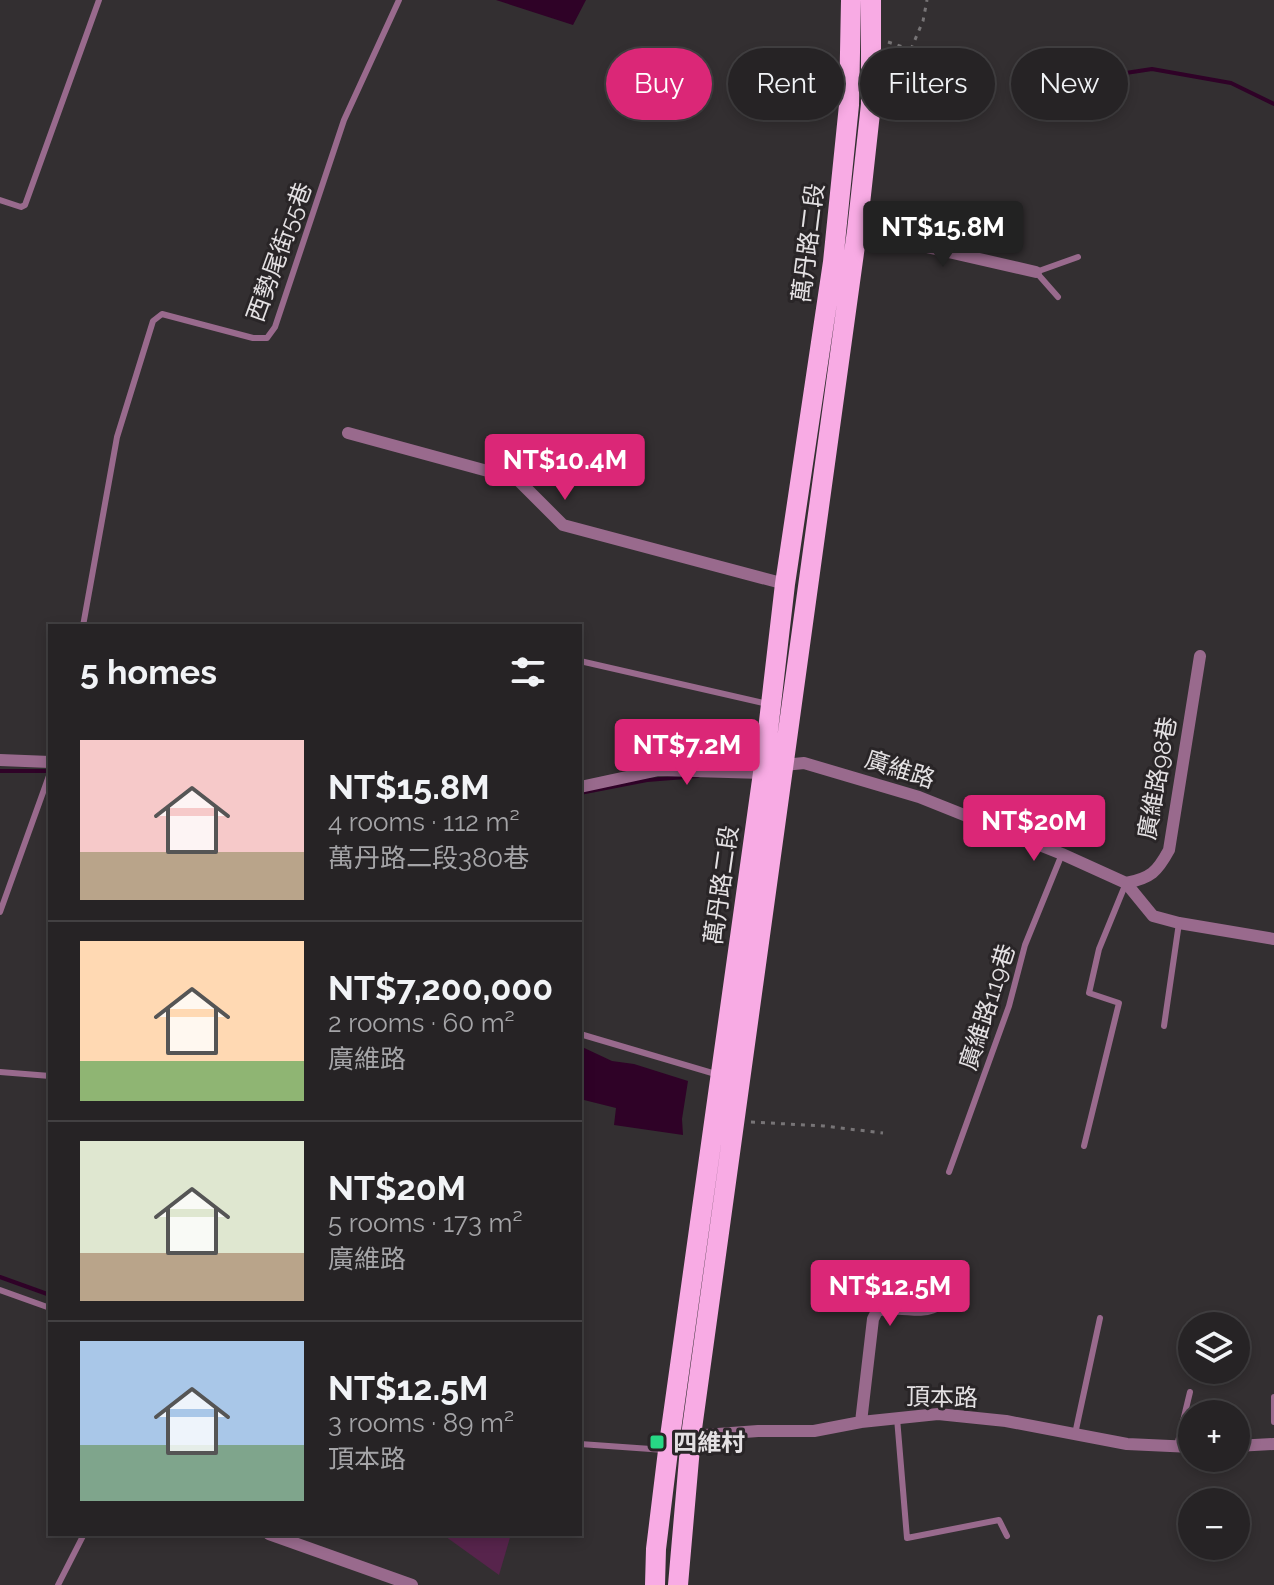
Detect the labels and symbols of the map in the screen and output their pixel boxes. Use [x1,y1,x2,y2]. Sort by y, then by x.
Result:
street label: 西勢尾街55巷 [240,178,318,326]
street label: 萬丹路二段 [786,182,830,304]
pin: NT$15.8M [860,201,1026,269]
pin: NT$10.4M [482,434,648,502]
street label: 廣維路98巷 [1132,714,1182,842]
pin: NT$7.2M [613,719,761,787]
street label: 廣維路 [861,744,939,794]
pin: NT$20M [969,795,1099,863]
street label: 萬丹路二段 [698,824,744,946]
street label: 廣維路119巷 [953,940,1021,1074]
pin: NT$12.5M [807,1260,973,1328]
street label: 頂本路 [906,1382,978,1412]
place label: 四維村 [673,1428,745,1457]
marker: 四維村 [648,1433,666,1451]

